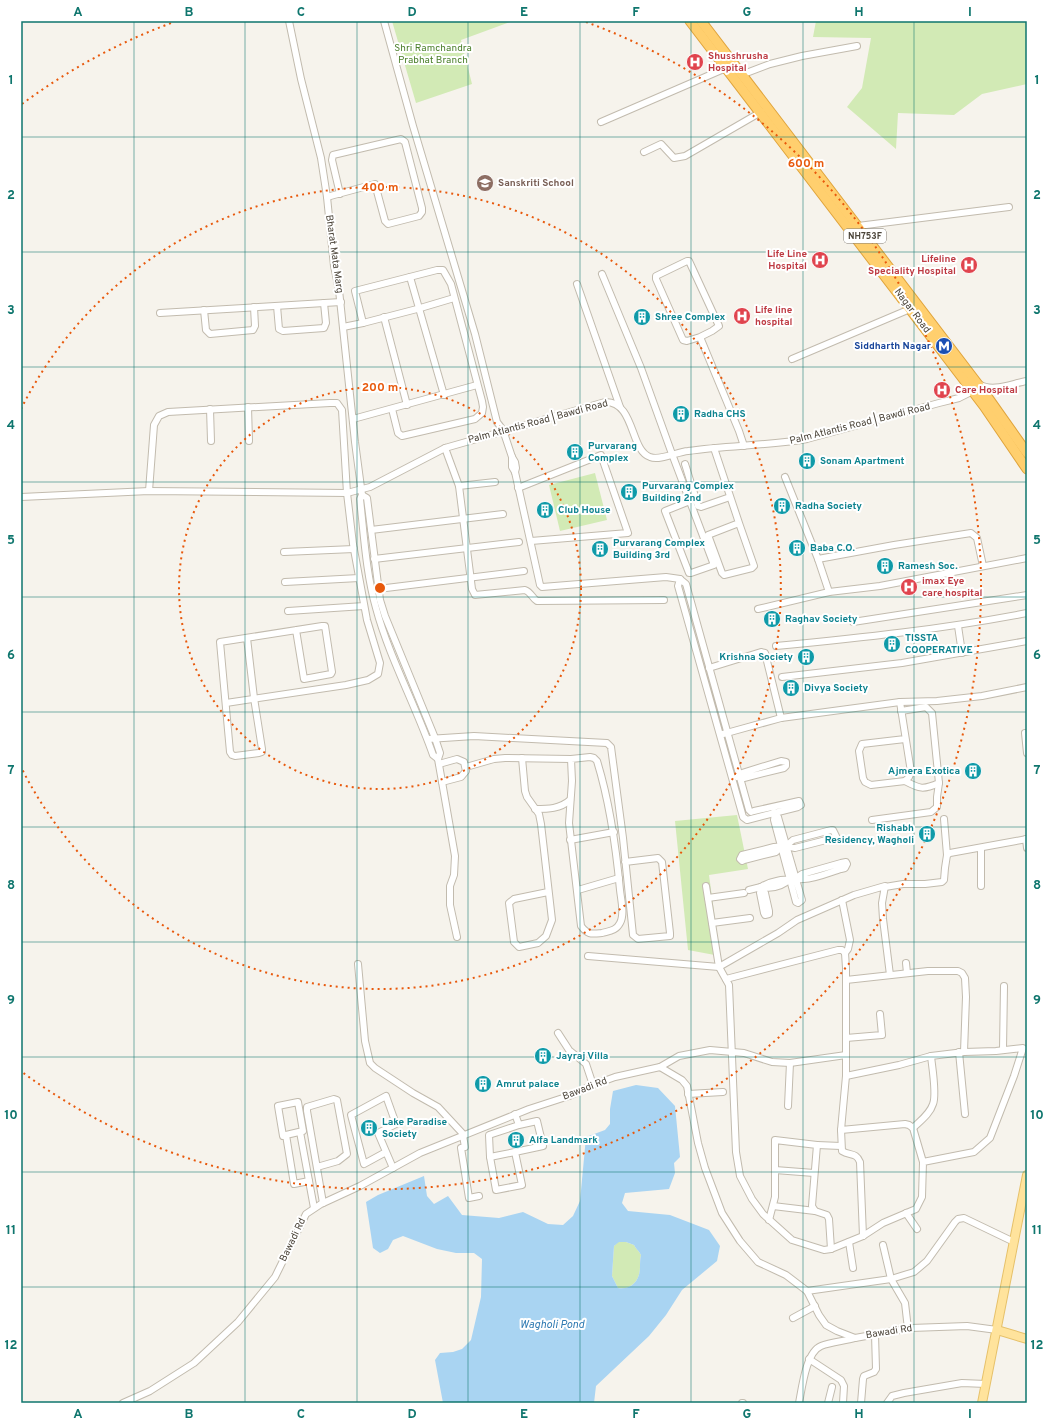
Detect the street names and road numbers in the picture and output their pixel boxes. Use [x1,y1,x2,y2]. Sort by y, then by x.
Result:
street label: Bharat Mata Marg [322,214,346,294]
road number: NH753F [844,229,886,243]
street label: Nagar Road [891,286,933,336]
street label: Palm Atlantis Road | Bawdi Road [466,396,609,447]
street label: Palm Atlantis Road | Bawdi Road [788,399,932,448]
street label: Bawadi Rd [561,1075,609,1103]
street label: Bawadi Rd [277,1216,309,1264]
street label: Bawadi Rd [865,1322,913,1342]

